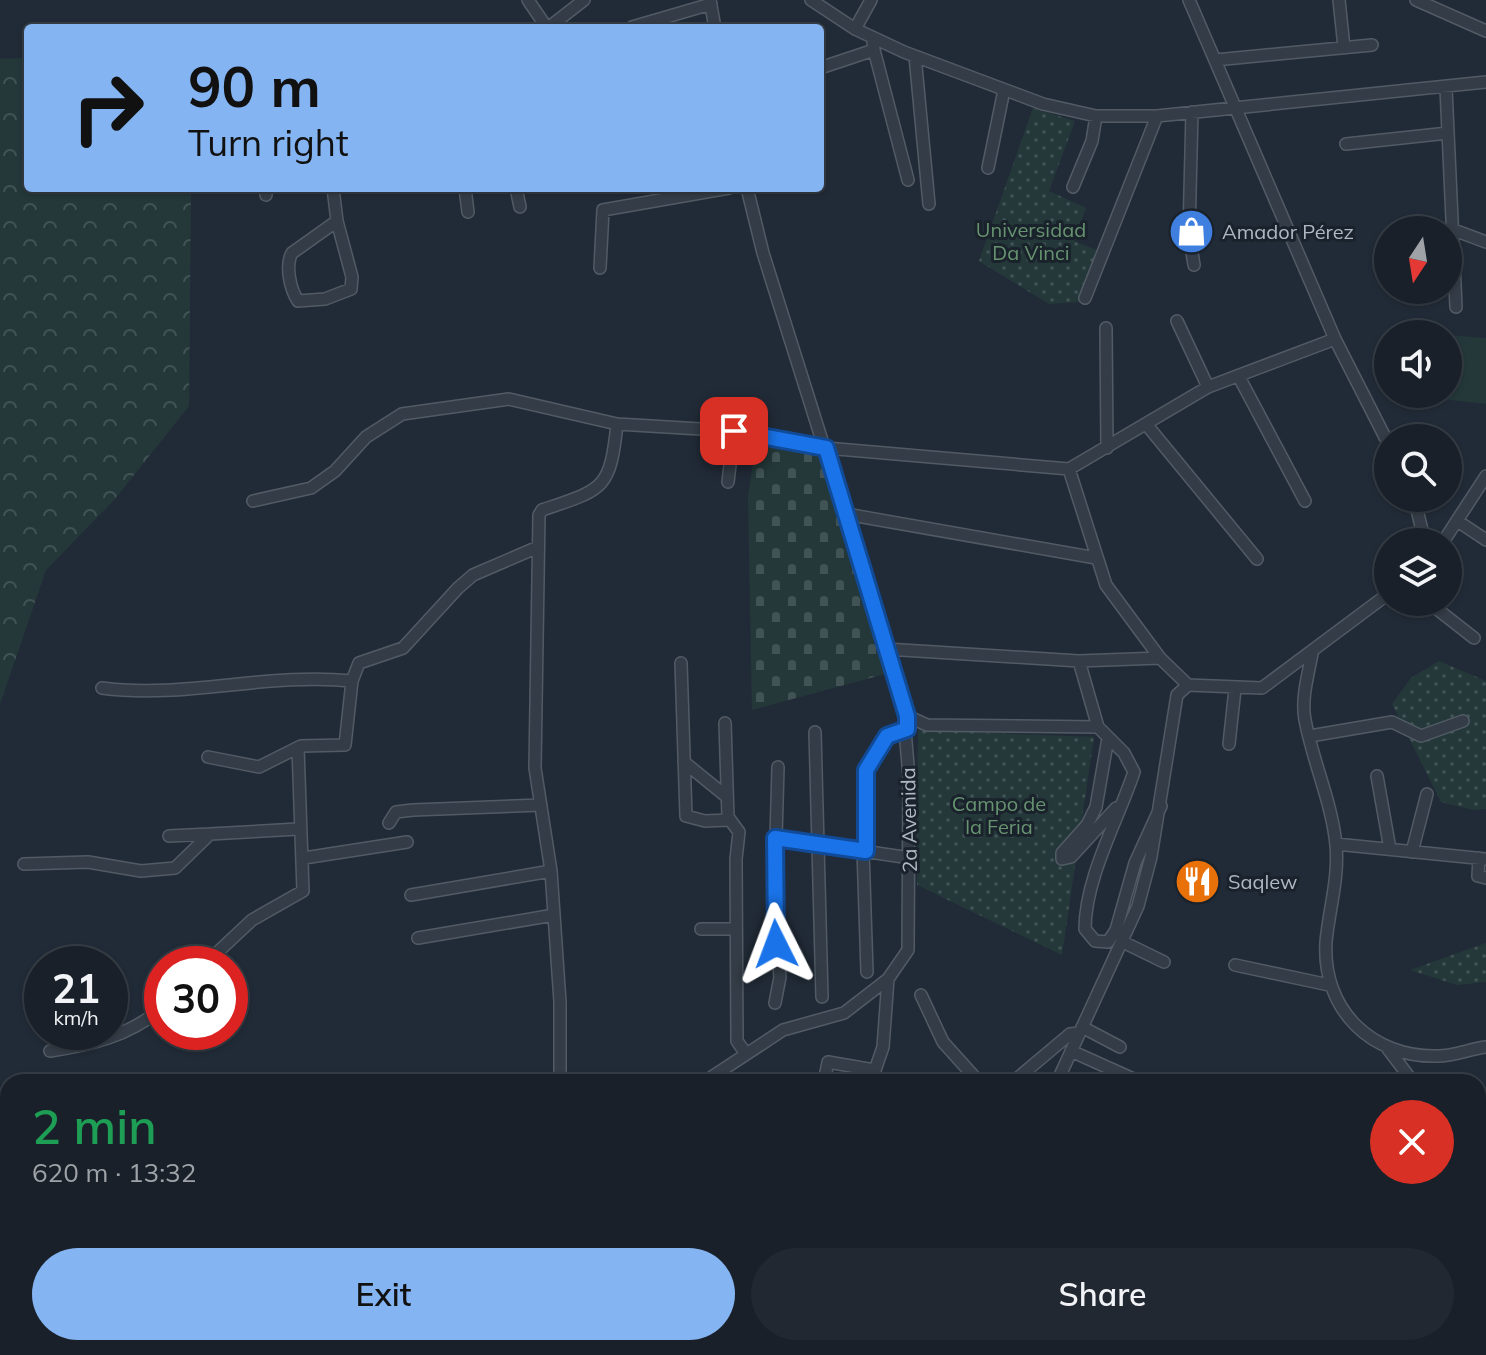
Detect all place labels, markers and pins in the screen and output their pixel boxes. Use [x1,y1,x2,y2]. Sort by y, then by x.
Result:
shop icon: Amador Pérez [1167,208,1215,256]
place label: Amador Pérez [1222,219,1354,244]
pin [700,397,768,465]
restaurant icon: Saqlew [1173,858,1221,906]
place label: Saqlew [1228,869,1297,894]

